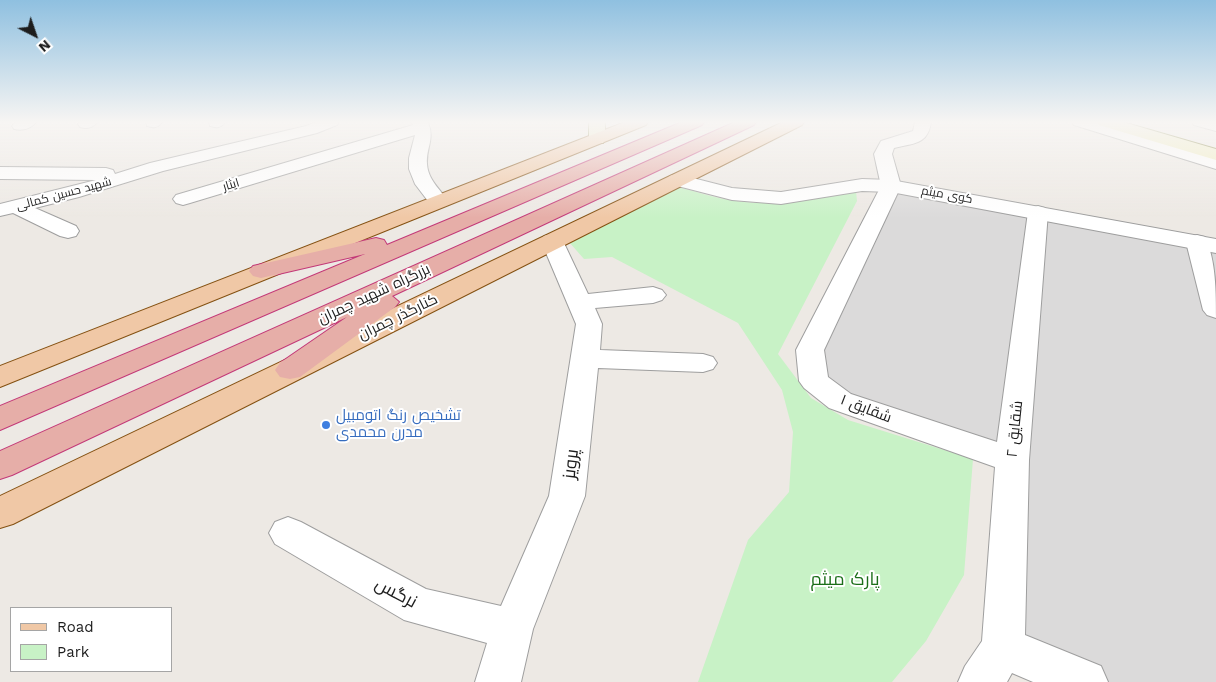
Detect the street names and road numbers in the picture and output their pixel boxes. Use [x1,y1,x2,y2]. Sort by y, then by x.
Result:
street label: شهید حسین کمالی [15,174,113,214]
street label: ایثار [221,176,241,194]
street label: کوی میثم [920,183,974,207]
street label: بزرگراه شهید چمران [315,260,433,328]
street label: کنارگذر چمران [355,290,441,344]
street label: شقایق ۱ [838,391,894,427]
street label: شقایق ۲ [1003,400,1027,458]
street label: پرویز [558,448,584,480]
street label: نرگس [371,573,421,613]

